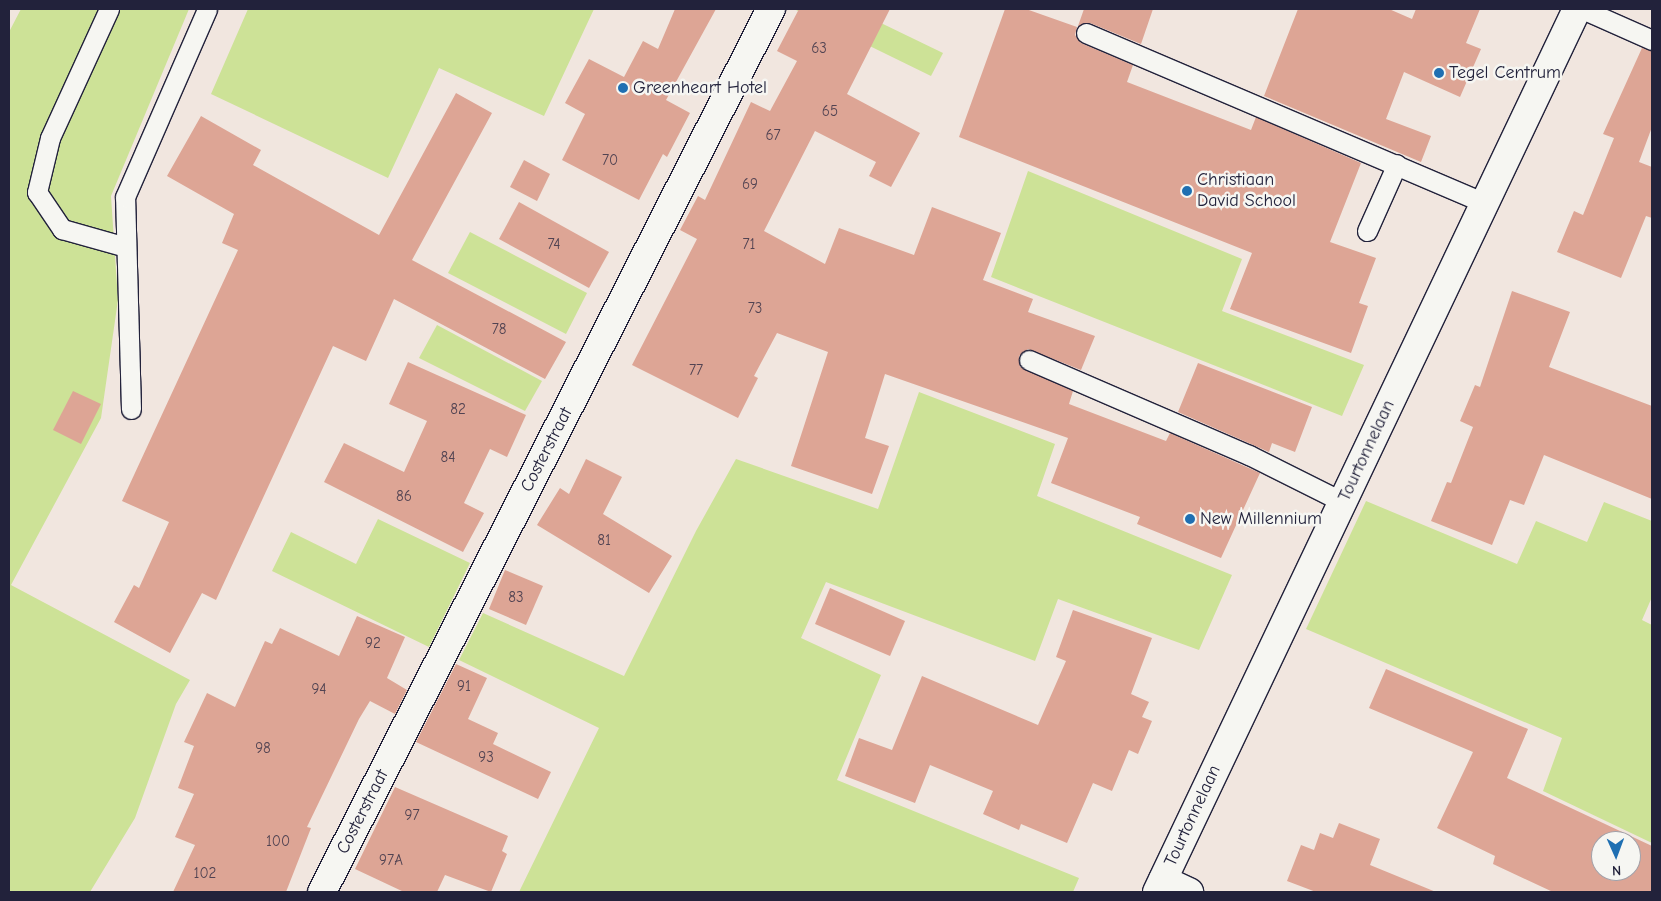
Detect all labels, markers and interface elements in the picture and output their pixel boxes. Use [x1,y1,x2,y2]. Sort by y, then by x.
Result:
house number: 63 [811,40,827,58]
place label: Tegel Centrum [1449,62,1561,84]
marker: Tegel Centrum [1433,67,1445,79]
place label: Greenheart Hotel [633,77,767,99]
marker: Greenheart Hotel [617,82,629,94]
house number: 65 [822,103,838,121]
house number: 67 [765,127,781,145]
house number: 70 [602,152,618,170]
place label: Christiaan David School [1197,170,1296,212]
house number: 69 [742,176,758,194]
marker: Christiaan David School [1181,185,1193,197]
house number: 74 [547,236,561,254]
house number: 71 [742,236,756,254]
house number: 73 [748,300,762,318]
house number: 78 [492,321,506,339]
house number: 77 [689,362,703,380]
street label: Tourtonnelaan [1334,397,1400,505]
house number: 82 [450,401,466,419]
street label: Costerstraat [517,404,577,496]
house number: 84 [441,449,455,467]
house number: 86 [396,488,412,506]
place label: New Millennium [1200,508,1322,530]
marker: New Millennium [1184,513,1196,525]
house number: 81 [597,532,611,550]
house number: 83 [508,589,524,607]
house number: 92 [365,635,381,653]
house number: 91 [457,678,471,696]
house number: 94 [311,681,327,699]
house number: 98 [255,740,271,758]
house number: 93 [478,749,494,767]
street label: Tourtonnelaan [1160,762,1226,870]
street label: Costerstraat [333,766,393,858]
house number: 97 [404,807,420,825]
north arrow [1591,831,1641,881]
house number: 100 [266,833,290,851]
house number: 97A [379,852,403,870]
text: N [1612,862,1621,879]
house number: 102 [194,865,216,883]

